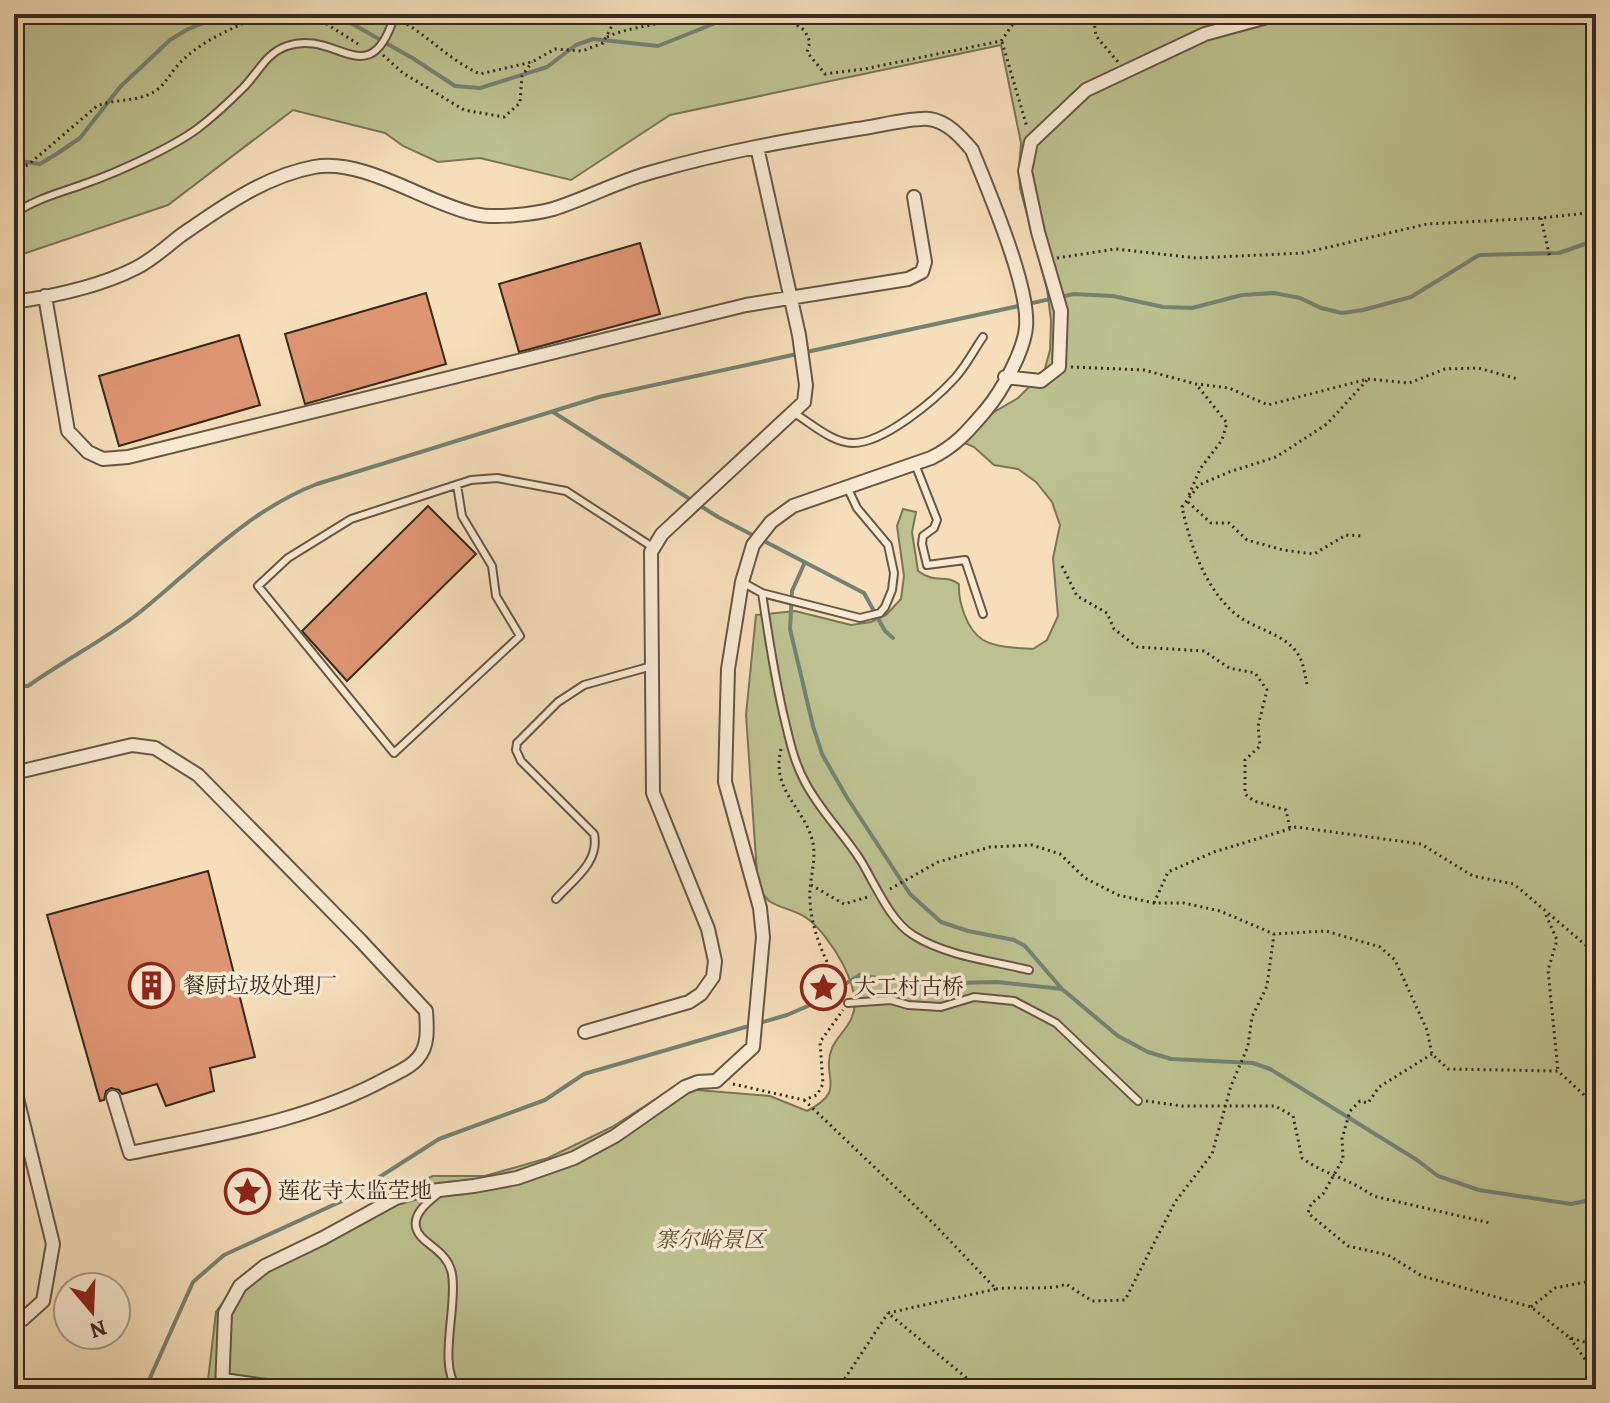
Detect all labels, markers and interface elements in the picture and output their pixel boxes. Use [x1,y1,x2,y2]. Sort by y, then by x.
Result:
building icon: 餐厨垃圾处理厂 [128,962,176,1010]
place icon: 大工村古桥 [799,963,847,1011]
place label: 餐厨垃圾处理厂 [183,971,337,1001]
place label: 大工村古桥 [854,972,964,1002]
place icon: 莲花寺太监茔地 [223,1167,271,1215]
place label: 莲花寺太监茔地 [278,1176,432,1206]
park label: 寨尔峪景区 [655,1225,768,1255]
north arrow [52,1271,132,1351]
text: N [86,1312,111,1346]

